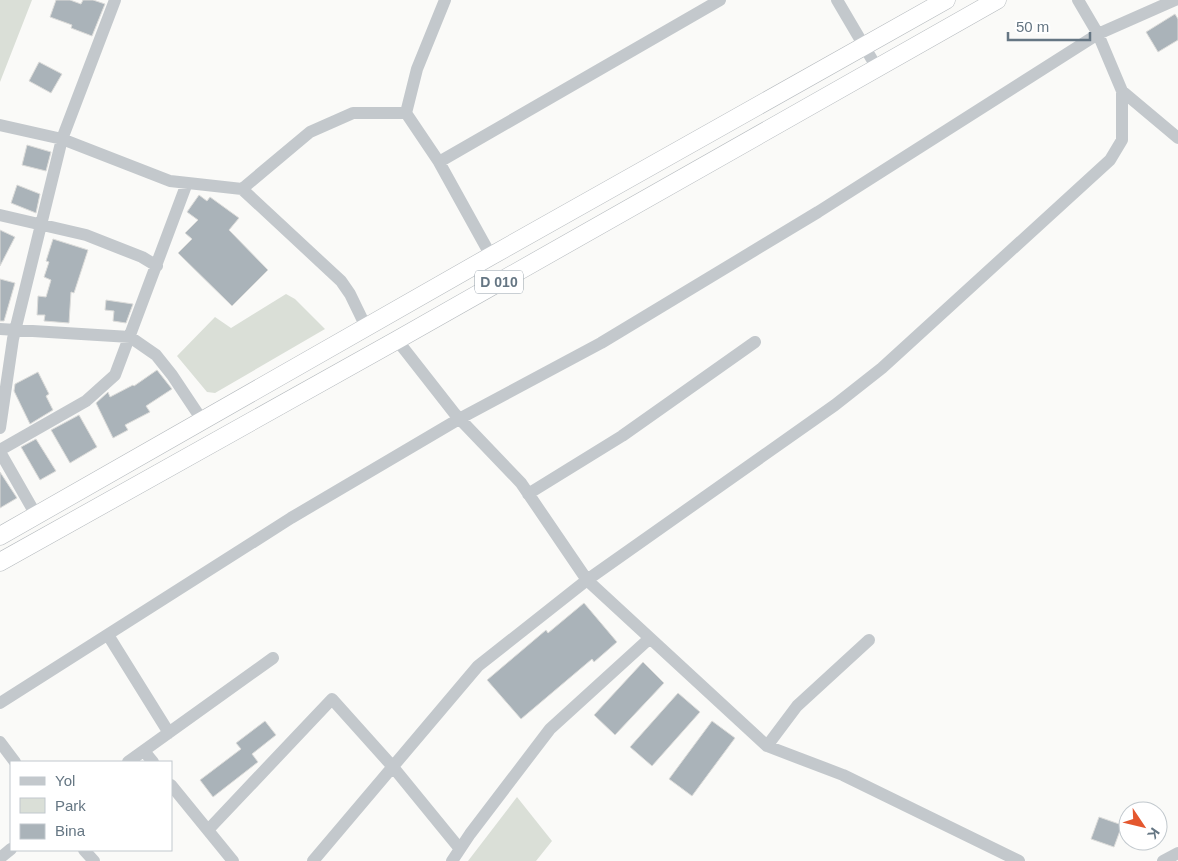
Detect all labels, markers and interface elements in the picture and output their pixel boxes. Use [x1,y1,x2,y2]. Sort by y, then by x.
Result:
scale bar [1008,10,1090,42]
text: 50 m [1016,18,1049,35]
road number: D 010 [475,270,523,294]
legend [10,761,172,851]
text: Yol [55,772,75,789]
text: Park [55,797,86,814]
north arrow [1118,801,1168,851]
text: Bina [55,822,86,839]
text: K [1144,825,1163,842]

